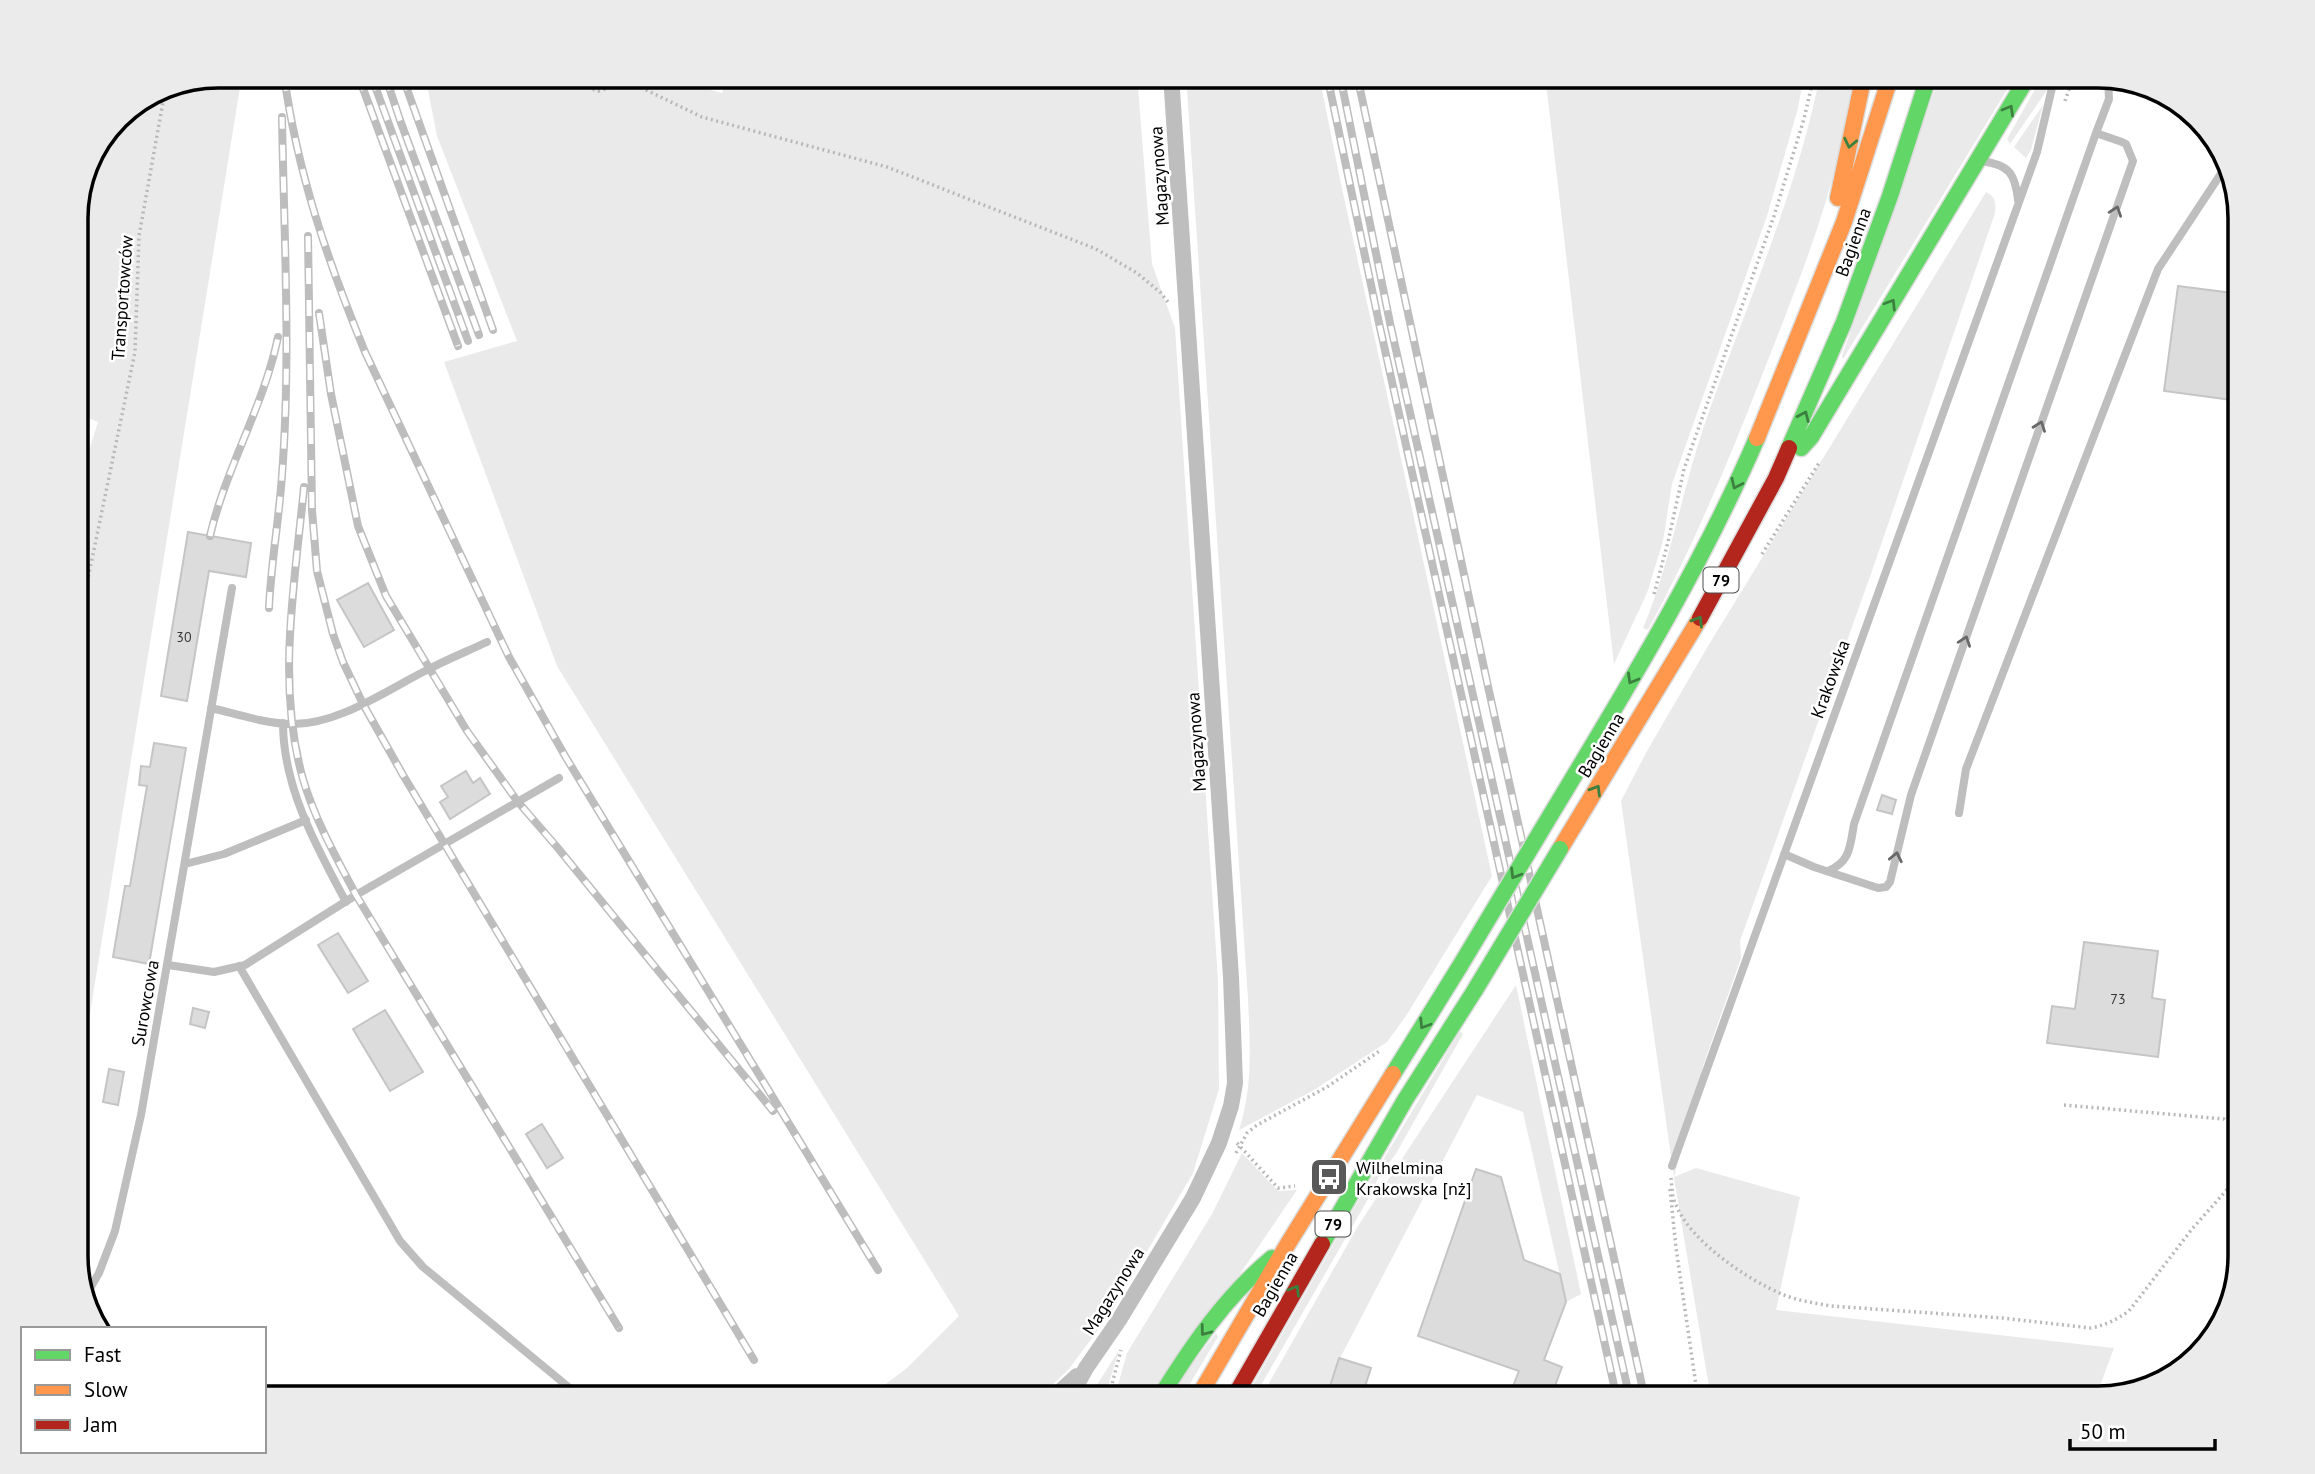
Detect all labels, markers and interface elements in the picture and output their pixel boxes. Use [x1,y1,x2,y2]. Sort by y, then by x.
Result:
one-way arrow [2001,105,2014,118]
street label: Magazynowa [1144,126,1174,226]
one-way arrow [1843,137,1858,149]
street label: Bagienna [1830,204,1876,280]
one-way arrow [2108,206,2122,218]
street label: Transportowców [106,234,138,361]
one-way arrow [1882,299,1895,312]
one-way arrow [1796,411,1810,423]
one-way arrow [2032,420,2046,432]
one-way arrow [1730,477,1744,489]
road number: 79 [1704,568,1738,593]
one-way arrow [1689,616,1702,629]
house number: 30 [176,628,192,646]
one-way arrow [1957,635,1971,647]
street label: Krakowska [1805,637,1855,721]
one-way arrow [1627,672,1640,685]
street label: Magazynowa [1181,692,1211,792]
street label: Bagienna [1573,708,1629,782]
one-way arrow [1587,785,1600,798]
one-way arrow [1888,851,1903,863]
one-way arrow [1510,867,1523,880]
street label: Surowcowa [126,958,164,1048]
house number: 73 [2110,990,2126,1008]
one-way arrow [1419,1017,1432,1030]
bus stop icon: Wilhelmina Krakowska [nż] [1308,1156,1350,1198]
place label: Wilhelmina Krakowska [nż] [1356,1156,1471,1200]
road number: 79 [1316,1212,1350,1236]
street label: Magazynowa [1077,1243,1149,1339]
street label: Bagienna [1247,1247,1303,1321]
one-way arrow [1286,1284,1299,1297]
one-way arrow [1200,1323,1213,1335]
legend [21,1327,266,1453]
text: Fast [84,1341,121,1368]
text: Slow [84,1376,128,1403]
scale bar [2070,1408,2215,1452]
text: Jam [83,1411,118,1438]
text: 50 m [2080,1418,2126,1445]

